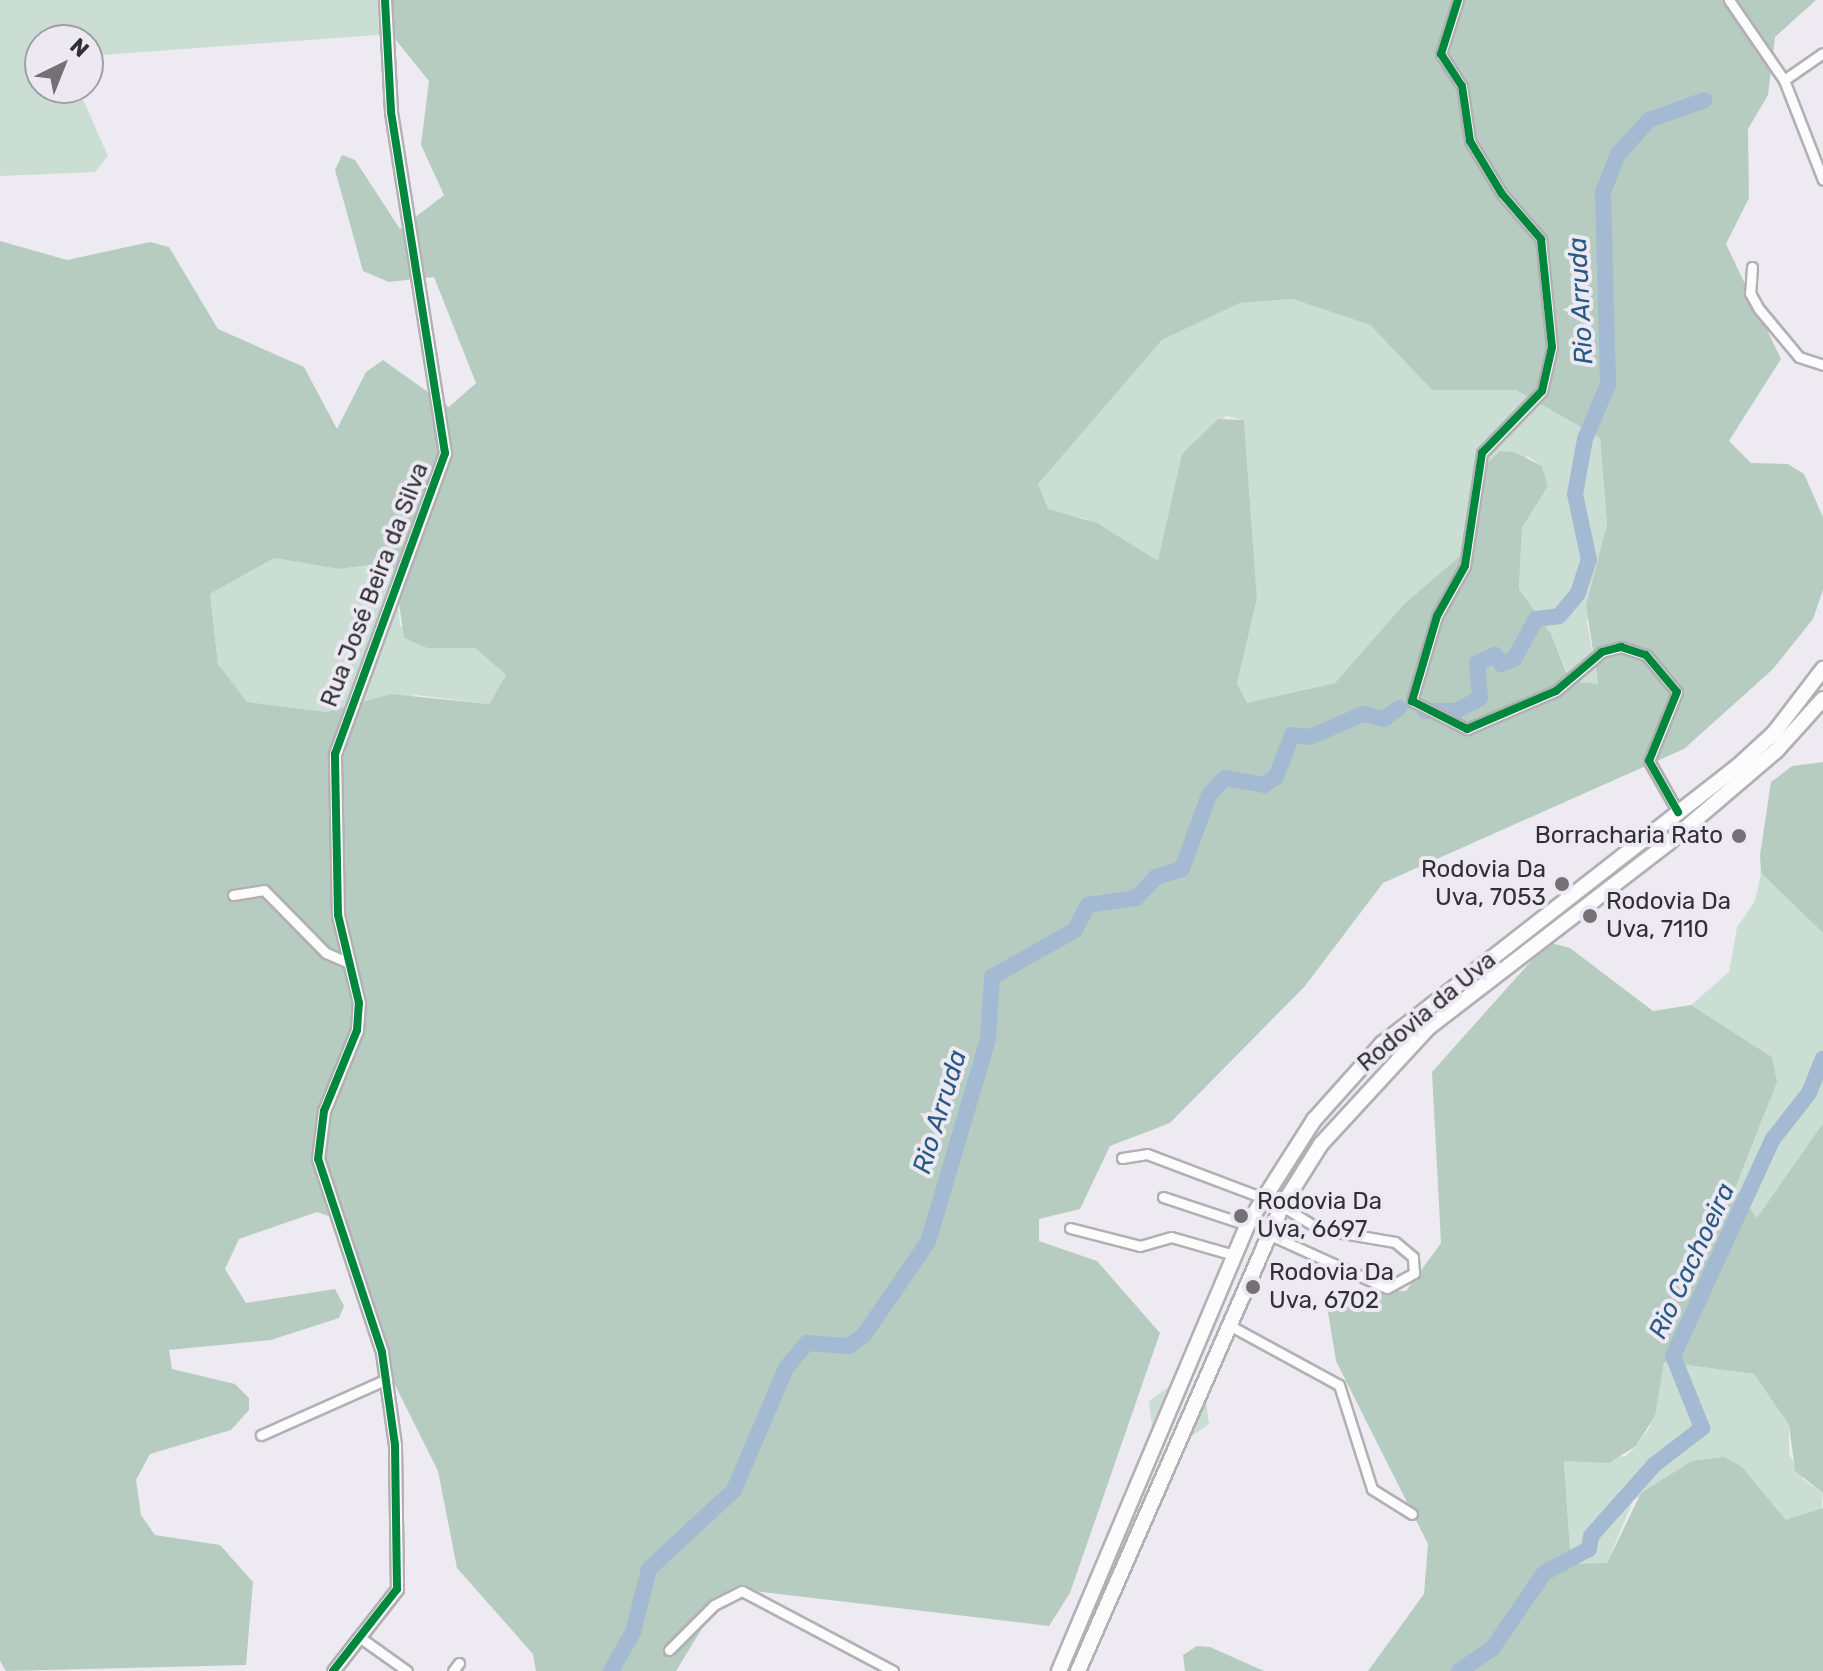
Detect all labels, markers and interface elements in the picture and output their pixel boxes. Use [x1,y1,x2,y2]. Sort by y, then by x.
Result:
north arrow [24,24,104,104]
text: N [64,32,94,63]
water label: Rio Arruda [1562,236,1600,366]
street label: Rua José Beira da Silva [315,459,435,711]
place label: Borracharia Rato [1535,822,1723,850]
marker: Borracharia Rato [1730,827,1748,845]
place label: Rodovia Da Uva, 7053 [1421,856,1546,912]
marker: Rodovia Da Uva, 7053 [1553,875,1571,893]
place label: Rodovia Da Uva, 7110 [1606,888,1731,944]
marker: Rodovia Da Uva, 7110 [1581,907,1599,925]
street label: Rodovia da Uva [1352,946,1502,1078]
water label: Rio Arruda [906,1046,974,1178]
water label: Rio Cachoeira [1642,1178,1742,1344]
place label: Rodovia Da Uva, 6697 [1257,1188,1382,1244]
marker: Rodovia Da Uva, 6697 [1232,1207,1250,1225]
place label: Rodovia Da Uva, 6702 [1269,1259,1394,1315]
marker: Rodovia Da Uva, 6702 [1244,1278,1262,1296]

